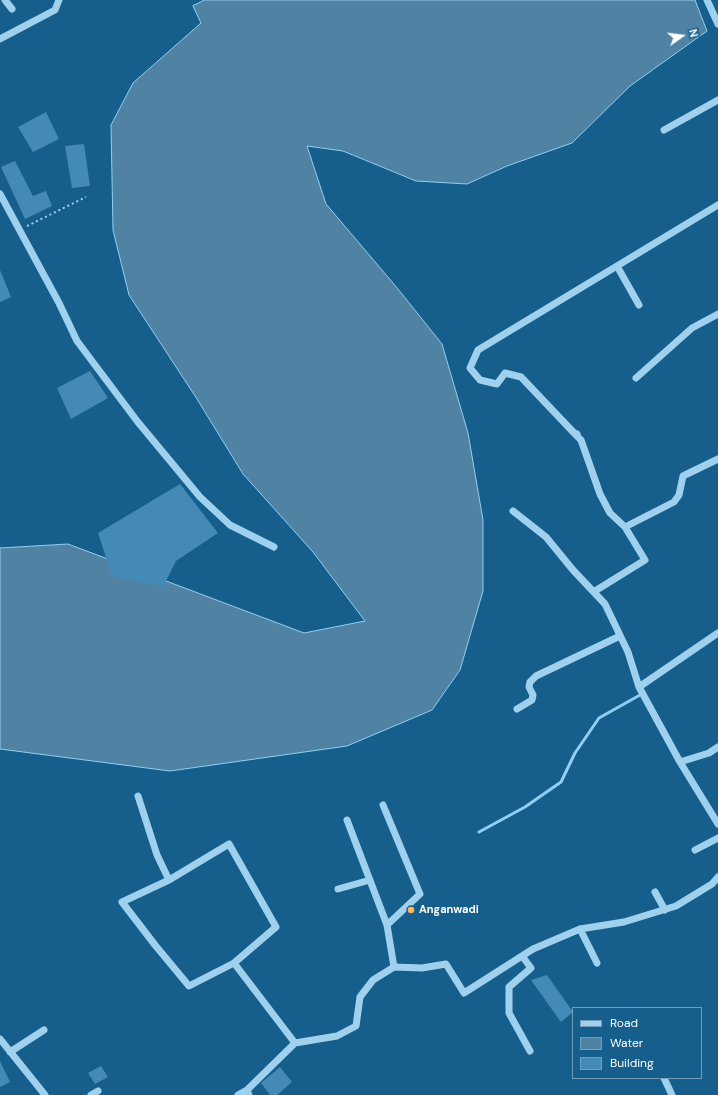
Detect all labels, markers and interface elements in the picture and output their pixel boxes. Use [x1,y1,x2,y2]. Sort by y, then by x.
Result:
north arrow [662,16,702,56]
text: N [686,28,701,39]
place label: Anganwadi [419,903,479,917]
marker: Anganwadi [406,905,416,915]
legend [572,1007,702,1079]
text: Road [610,1015,638,1031]
text: Water [610,1035,643,1051]
text: Building [610,1055,654,1071]

